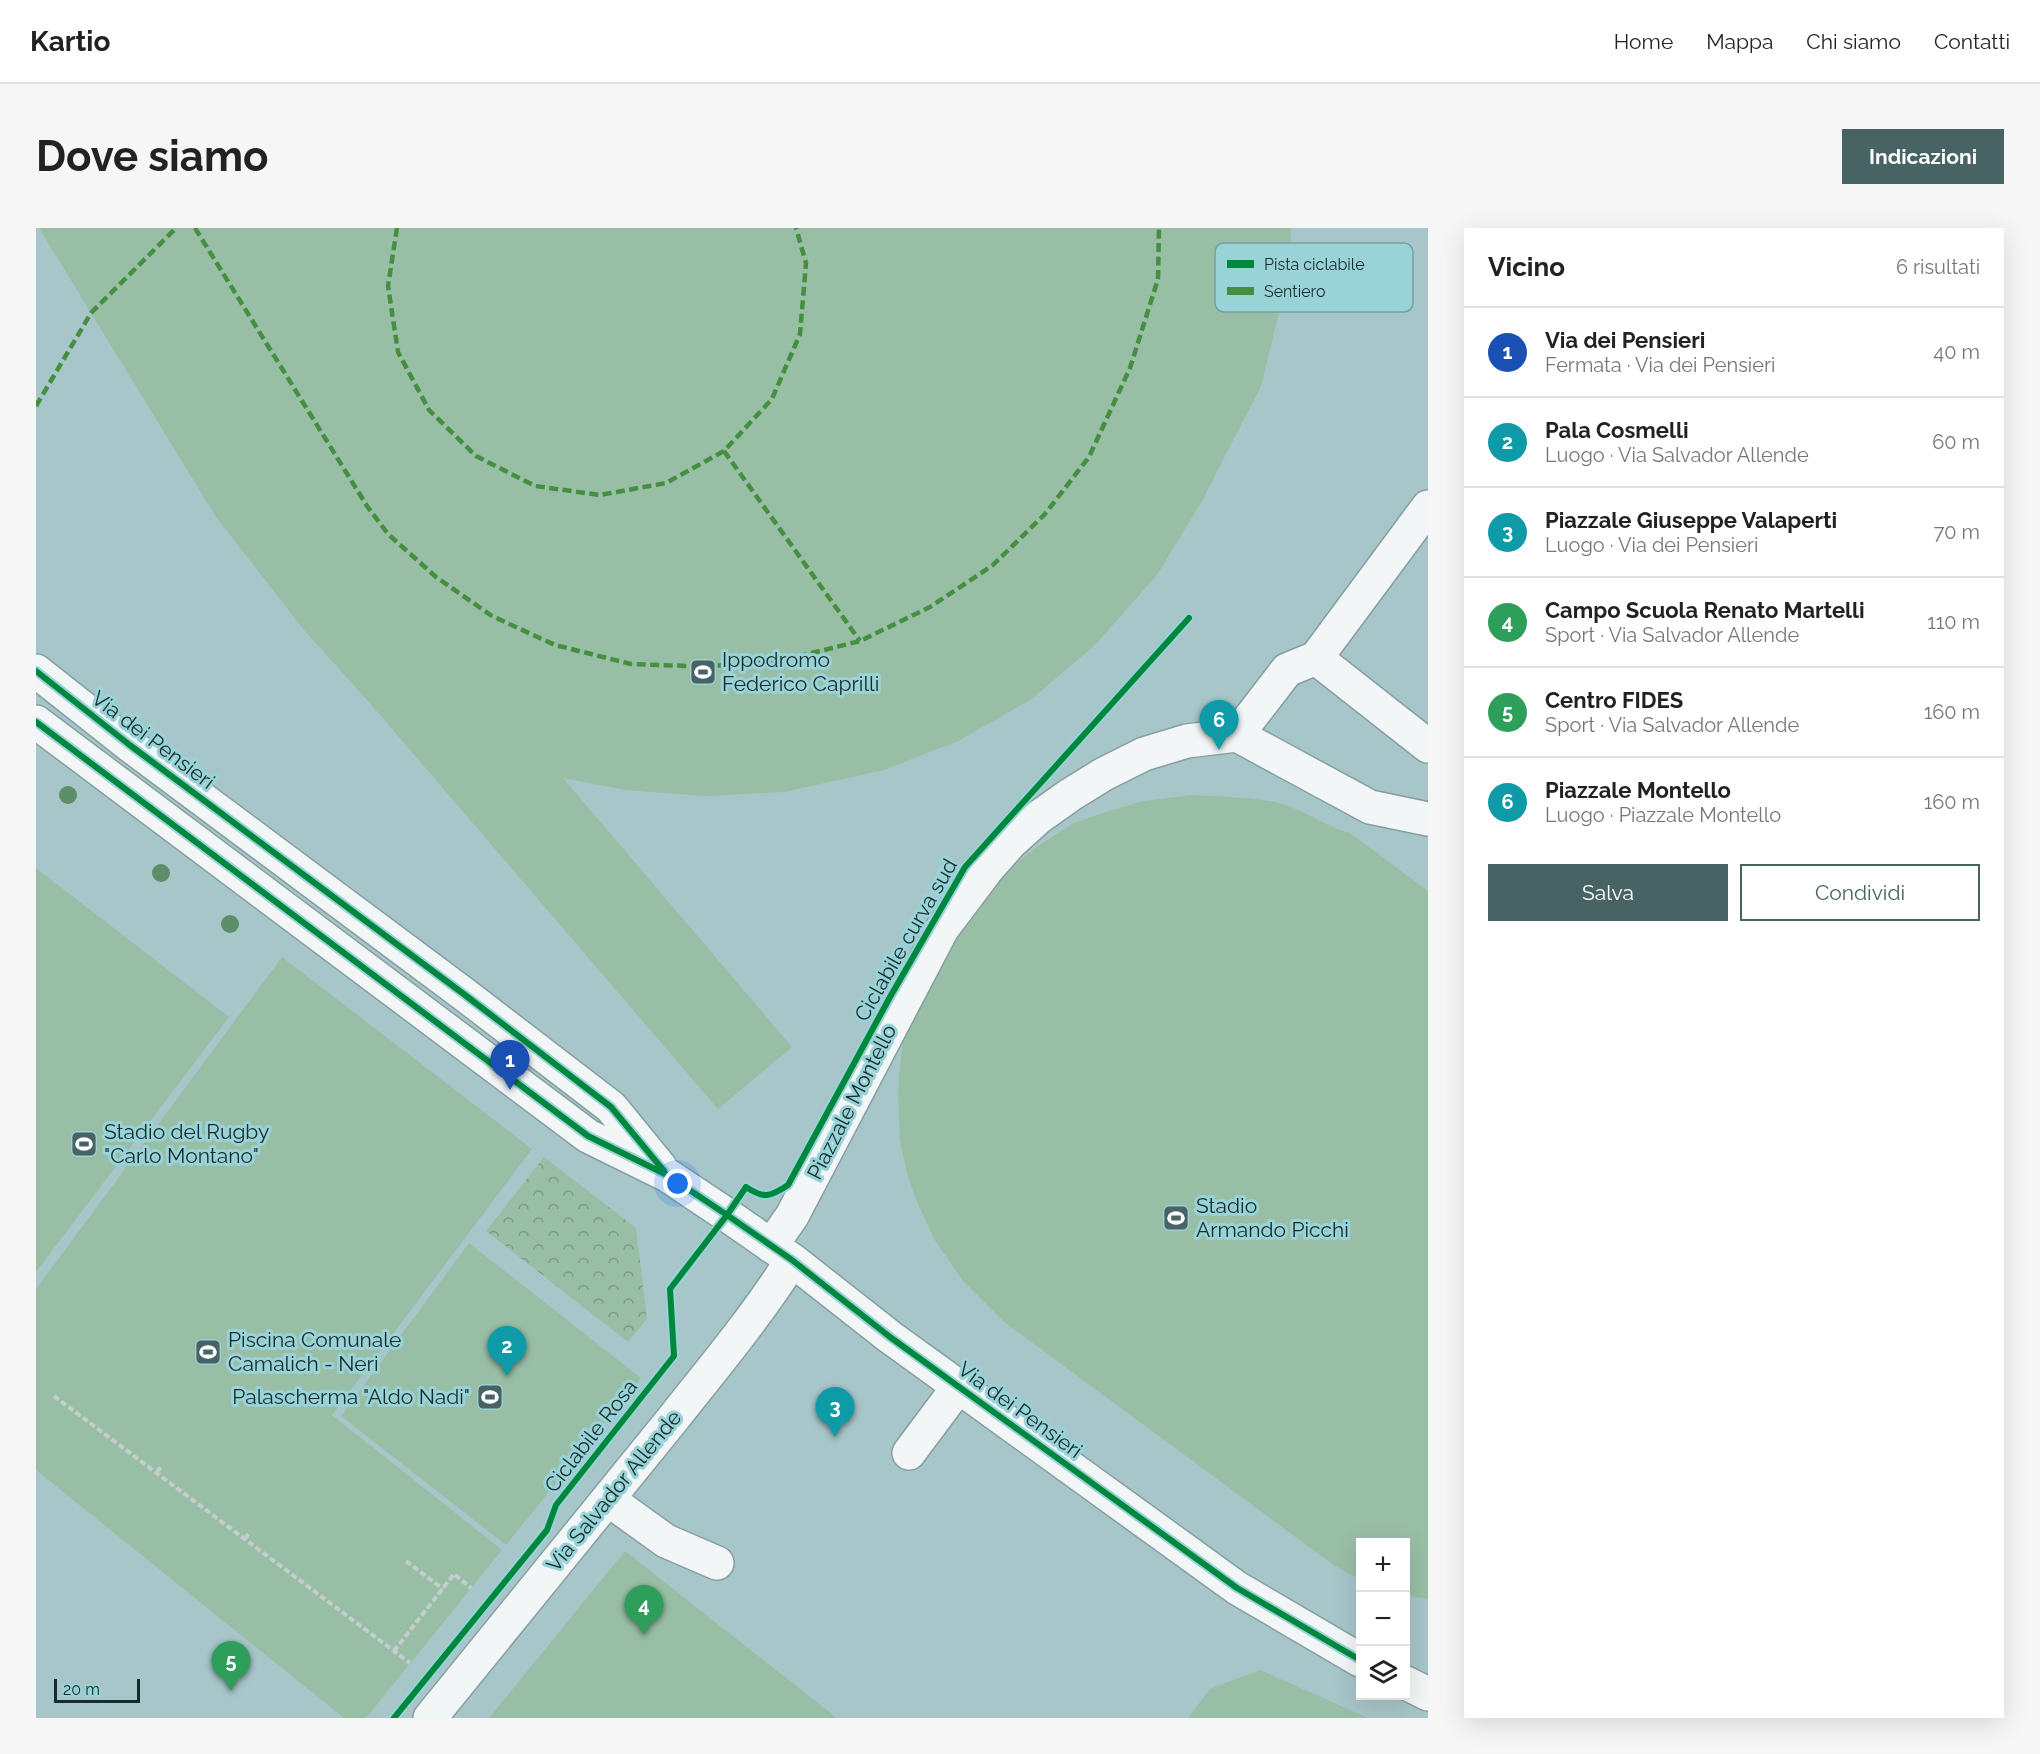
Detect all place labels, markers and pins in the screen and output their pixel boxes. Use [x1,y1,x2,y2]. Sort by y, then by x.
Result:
place label: Ippodromo Federico Caprilli [722,647,879,696]
sports icon: Ippodromo Federico Caprilli [688,657,718,687]
pin: 6 [1200,700,1238,750]
pin: 1 [490,1040,530,1090]
place label: Stadio del Rugby "Carlo Montano" [104,1119,269,1168]
sports icon: Stadio del Rugby "Carlo Montano" [69,1129,99,1159]
place label: Stadio Armando Picchi [1196,1193,1349,1242]
sports icon: Stadio Armando Picchi [1161,1203,1191,1233]
pin: 2 [488,1326,526,1376]
place label: Piscina Comunale Camalich - Neri [228,1327,401,1376]
sports icon: Piscina Comunale Camalich - Neri [193,1337,223,1367]
sports icon: Palascherma "Aldo Nadi" [475,1382,505,1412]
place label: Palascherma "Aldo Nadi" [232,1384,470,1409]
pin: 3 [816,1388,854,1437]
pin: 4 [624,1586,664,1635]
pin: 5 [212,1642,250,1691]

